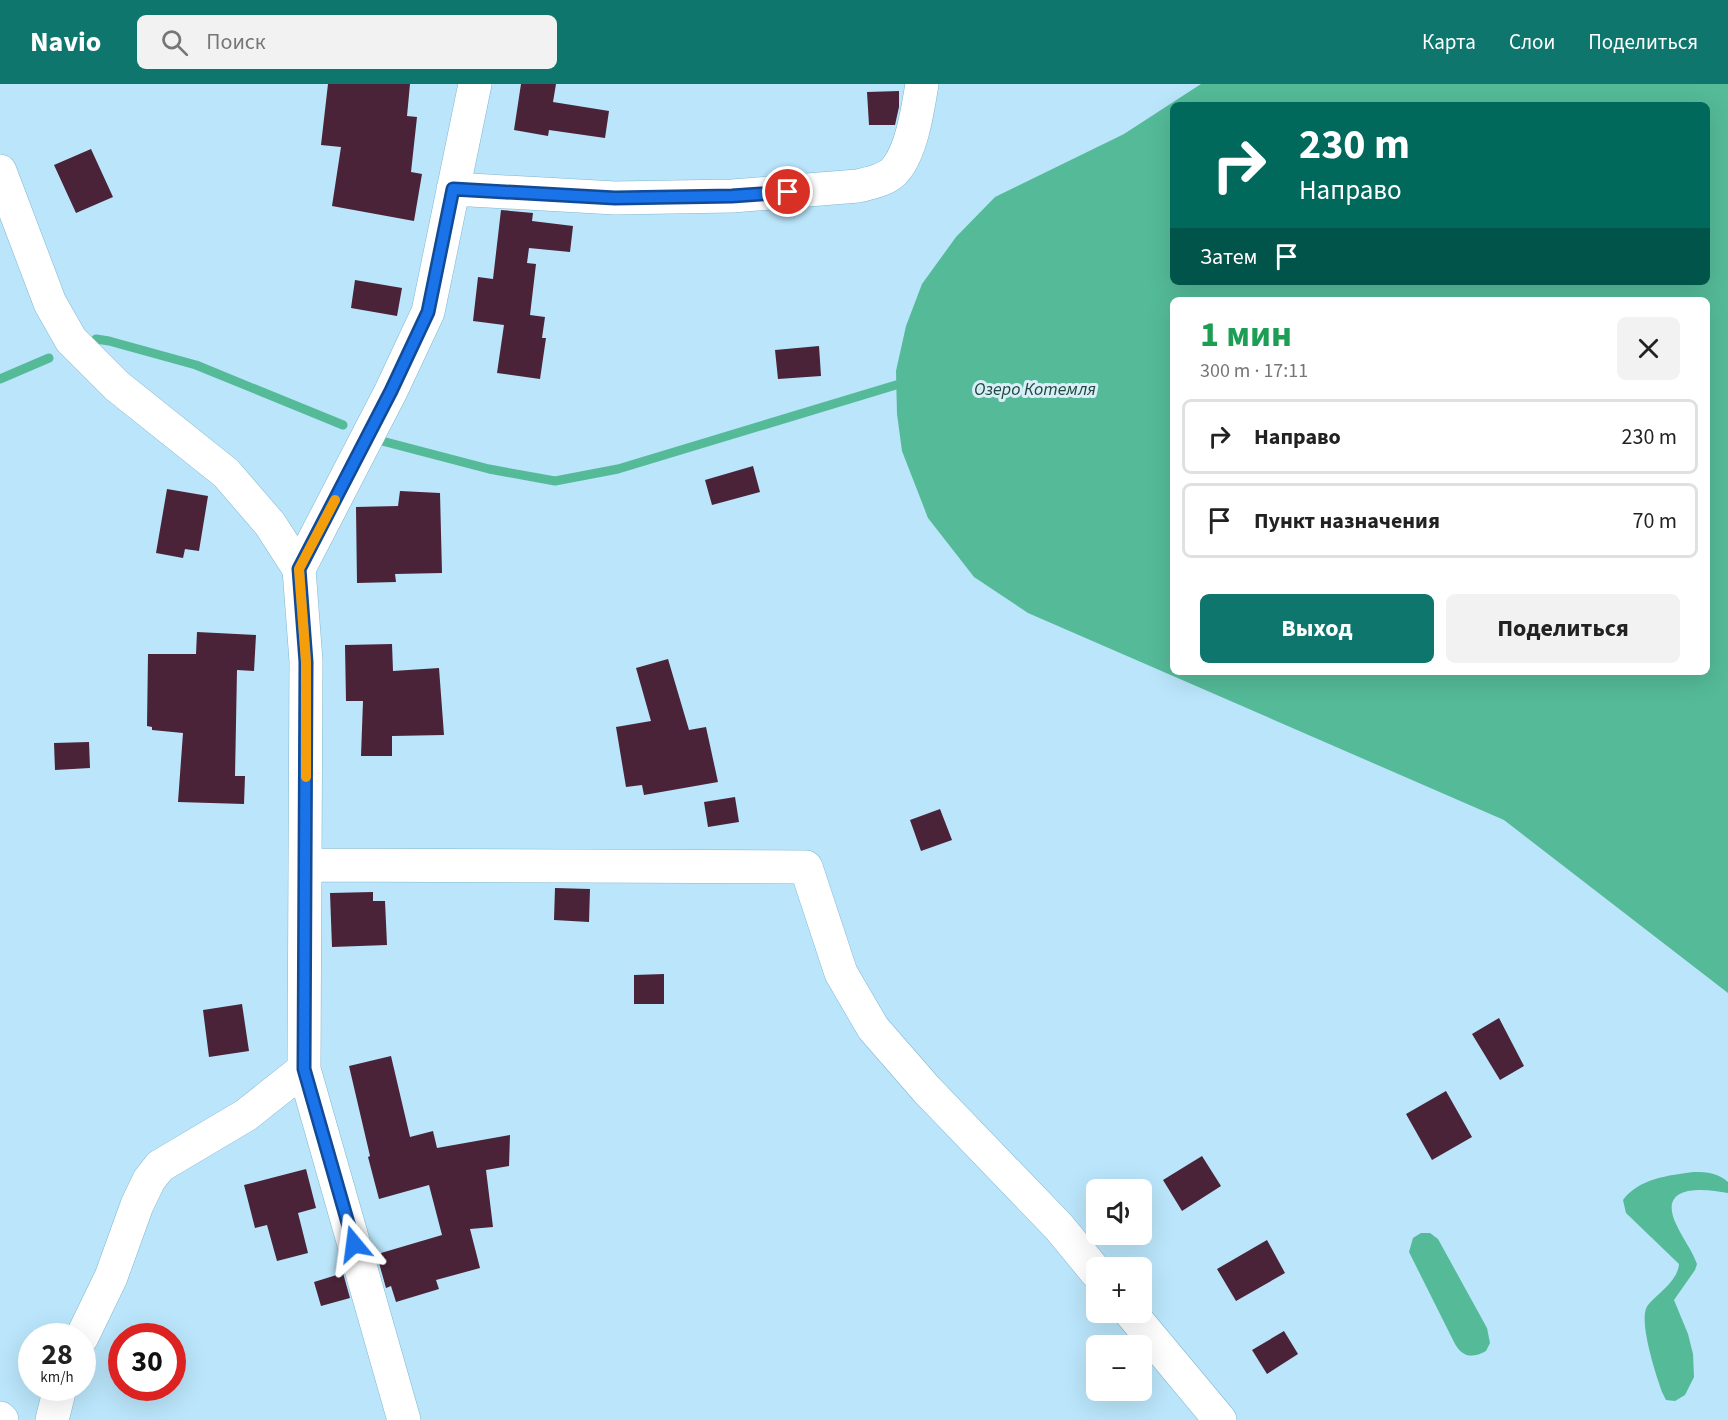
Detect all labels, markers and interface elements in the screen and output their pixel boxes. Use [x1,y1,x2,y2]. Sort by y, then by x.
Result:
search box [137,15,557,69]
text: Navio [30,22,101,62]
icon: search [158,26,191,59]
text: Поиск [206,26,266,58]
text: Карта [1422,27,1476,57]
text: Слои [1509,27,1555,57]
text: Поделиться [1588,27,1698,57]
text: 230 m [1299,115,1410,175]
icon: right [1200,126,1278,204]
pin [762,166,813,217]
text: Направо [1299,171,1402,210]
icon: arrive [771,175,804,208]
icon: arrive [1270,240,1303,273]
text: Затем [1200,241,1258,273]
text: 1 мин [1200,309,1292,360]
button: close [1617,317,1680,380]
text: 300 m · 17:11 [1200,357,1308,385]
water label: Озеро Котемля [974,377,1096,402]
icon: right [1203,420,1236,453]
text: Направо [1254,421,1341,453]
text: 230 m [1622,421,1677,453]
icon: arrive [1203,504,1236,537]
text: Пункт назначения [1254,505,1440,537]
text: 70 m [1632,505,1677,537]
button: Выход [1200,594,1434,663]
button: Поделиться [1446,594,1680,663]
map controls [1086,1179,1152,1401]
button: sound [1086,1179,1152,1245]
position arrow [322,1212,386,1276]
button: + [1086,1257,1152,1323]
speed limit sign: 30 [108,1323,186,1401]
text: 28 [41,1333,73,1376]
button: − [1086,1335,1152,1401]
text: km/h [40,1367,74,1388]

